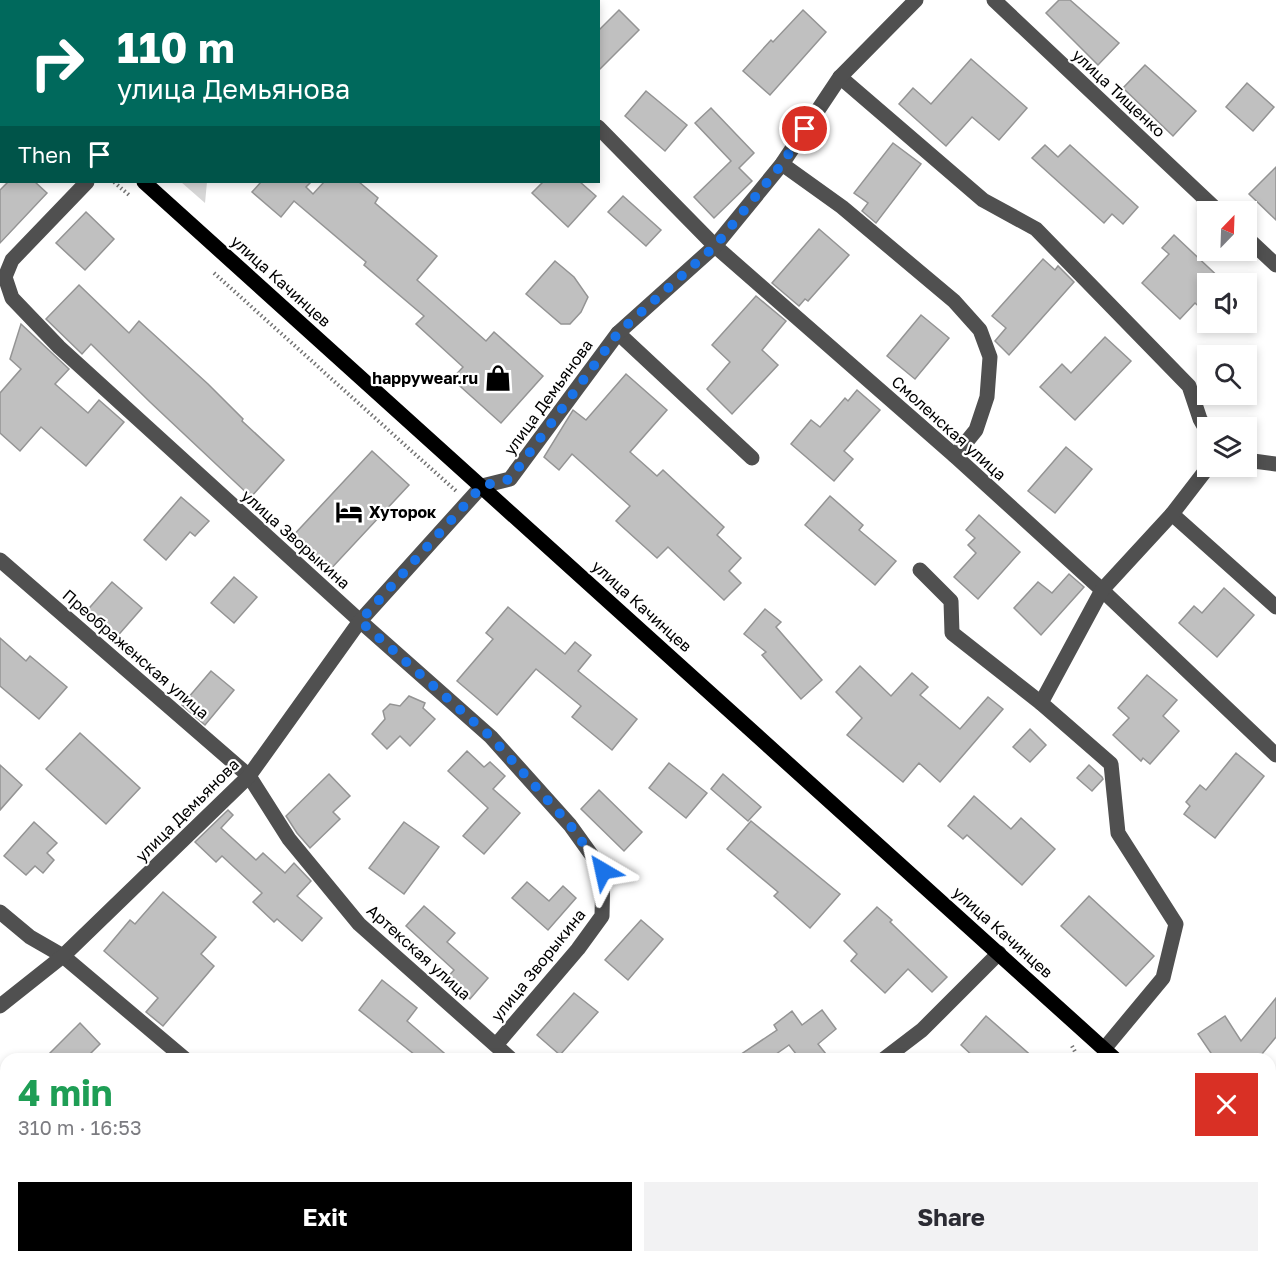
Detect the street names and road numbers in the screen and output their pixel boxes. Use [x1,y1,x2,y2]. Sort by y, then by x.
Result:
street label: улица Тищенко [1068,45,1170,141]
street label: улица Качинцев [227,231,335,331]
street label: улица Демьянова [499,335,597,459]
street label: Смоленская улица [888,371,1010,485]
street label: улица Зворыкина [238,485,354,593]
street label: улица Качинцев [588,556,696,656]
street label: Преображенская улица [59,585,213,723]
street label: улица Демьянова [131,754,243,866]
street label: улица Качинцев [949,882,1057,982]
street label: Артекская улица [363,900,475,1004]
street label: улица Зворыкина [486,905,590,1025]

